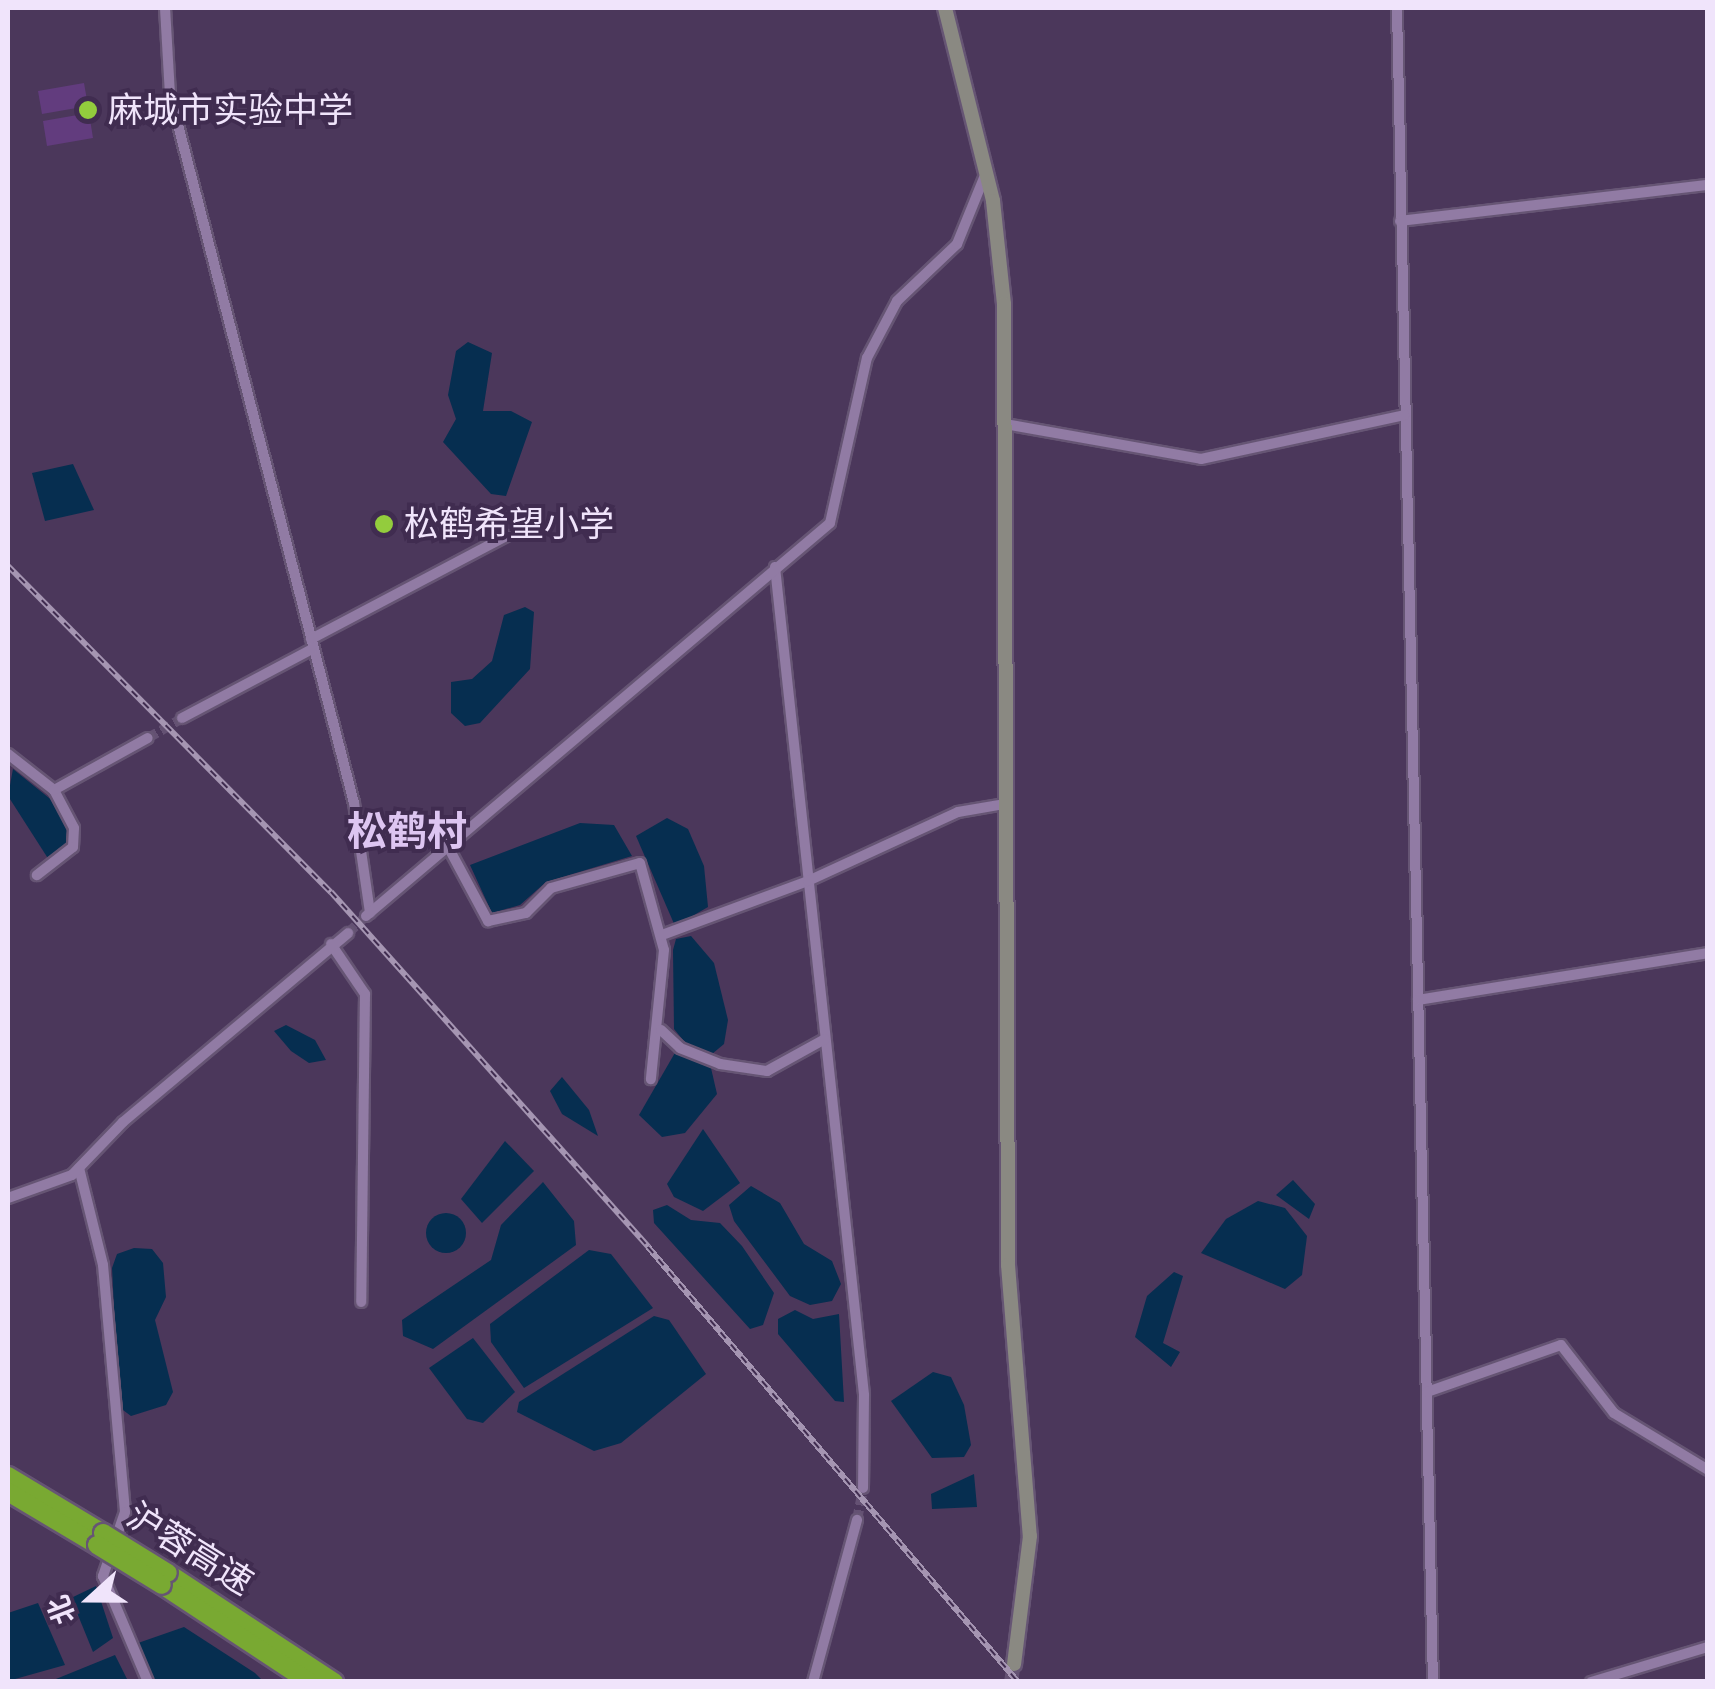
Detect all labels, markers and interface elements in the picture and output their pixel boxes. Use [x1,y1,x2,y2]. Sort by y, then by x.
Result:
place label: 麻城市实验中学 [108,89,353,131]
marker: 麻城市实验中学 [77,99,99,121]
place label: 松鹤希望小学 [404,503,614,545]
marker: 松鹤希望小学 [373,513,395,535]
district label: 松鹤村 [347,807,467,855]
street label: 沪蓉高速 [120,1494,260,1604]
north arrow [40,1549,140,1649]
text: 北 [37,1590,86,1630]

